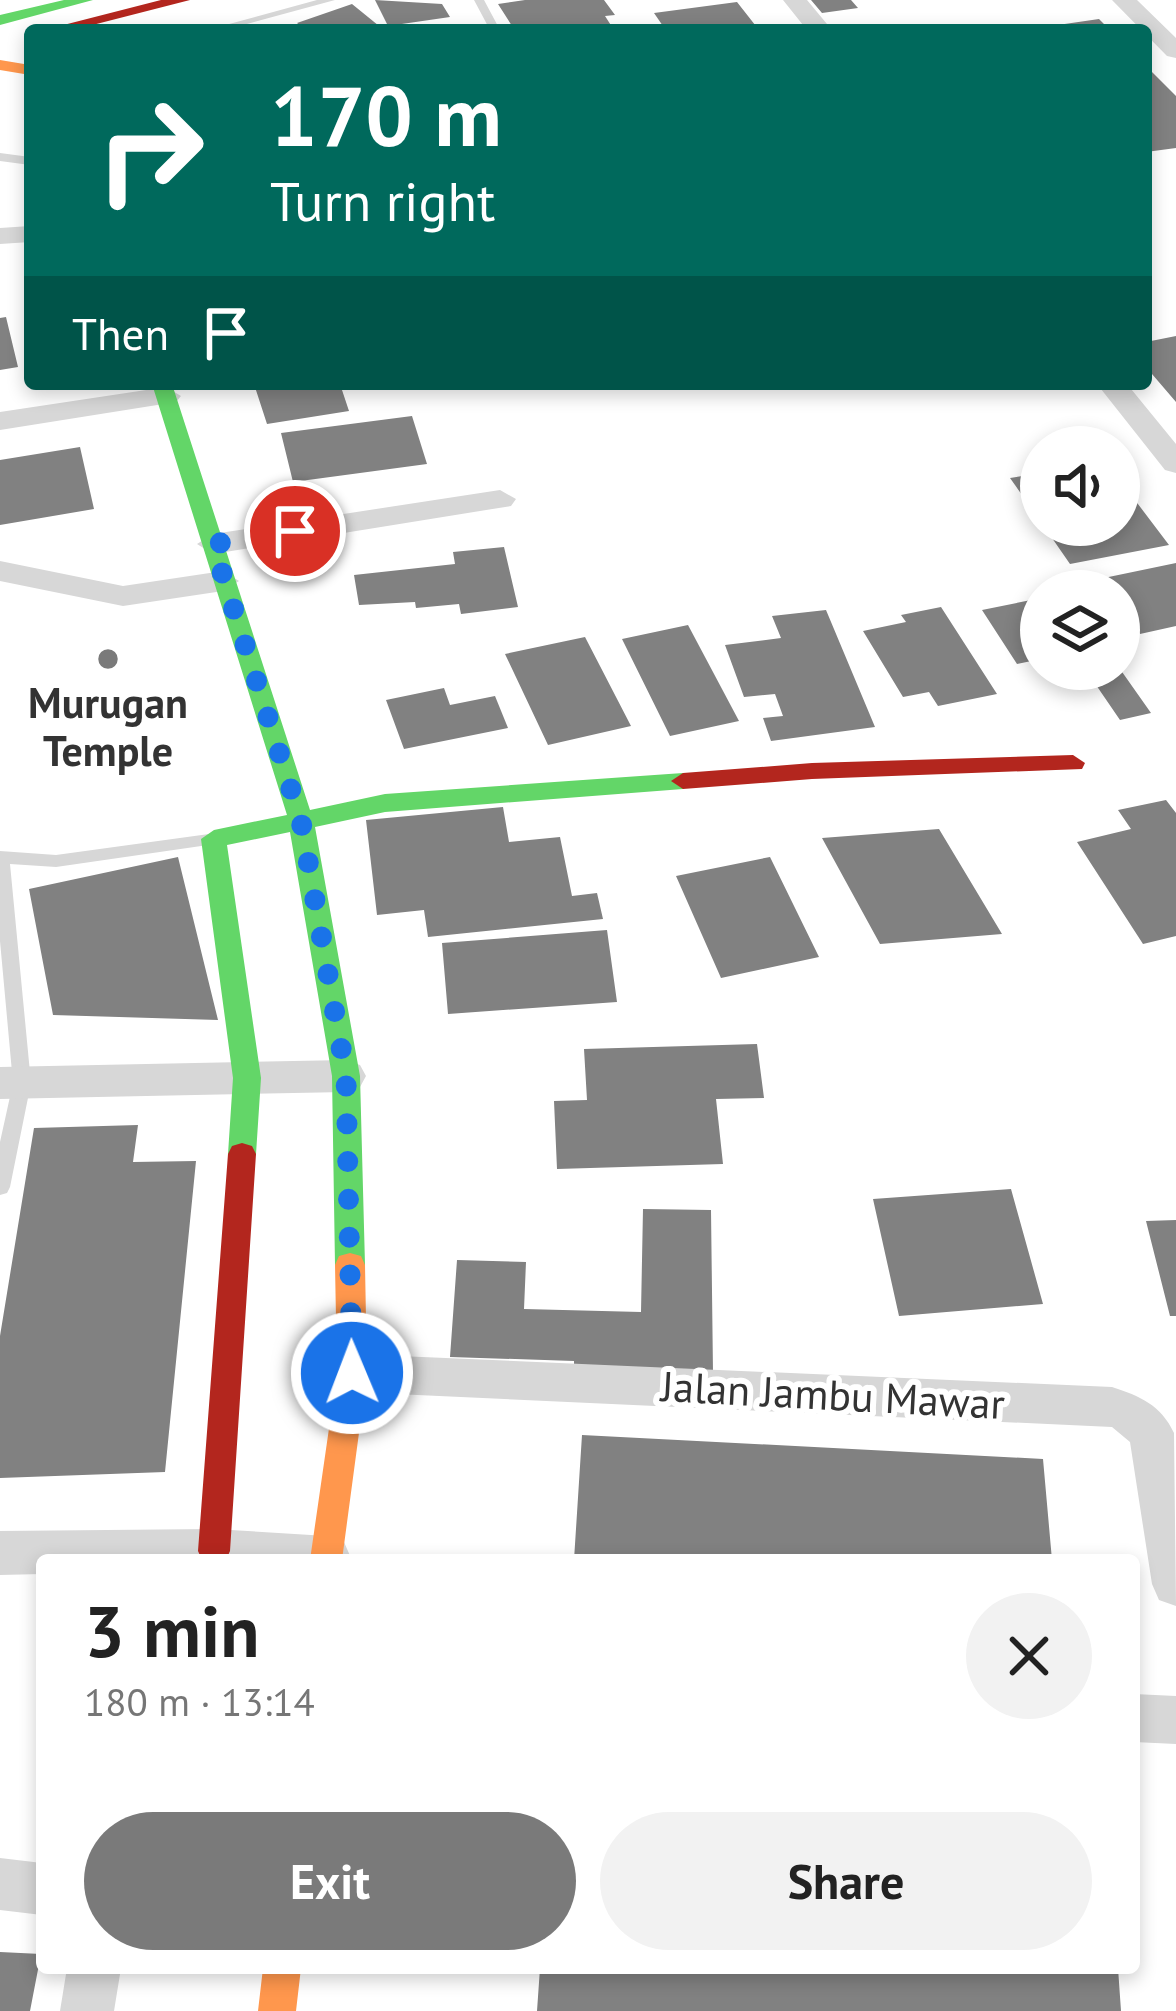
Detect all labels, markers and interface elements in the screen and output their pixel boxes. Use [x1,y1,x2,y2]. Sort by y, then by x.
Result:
text: 170 m [270,60,502,169]
icon: right [72,72,228,228]
text: Turn right [270,166,495,236]
icon: arrive [193,300,259,366]
text: Then [72,304,169,362]
map controls [1020,426,1140,690]
button: sound [1020,426,1140,546]
pin [244,480,346,582]
icon: arrive [262,498,328,564]
button: layers [1020,570,1140,690]
marker: Murugan Temple [95,646,121,672]
place label: Murugan Temple [28,675,188,778]
position arrow [289,1310,415,1436]
street label: Jalan Jambu Mawar [658,1358,1006,1431]
text: 3 min [84,1584,260,1677]
button: close [966,1593,1092,1719]
text: 180 m · 13:14 [84,1676,315,1727]
button: Exit [84,1812,576,1950]
button: Share [600,1812,1092,1950]

